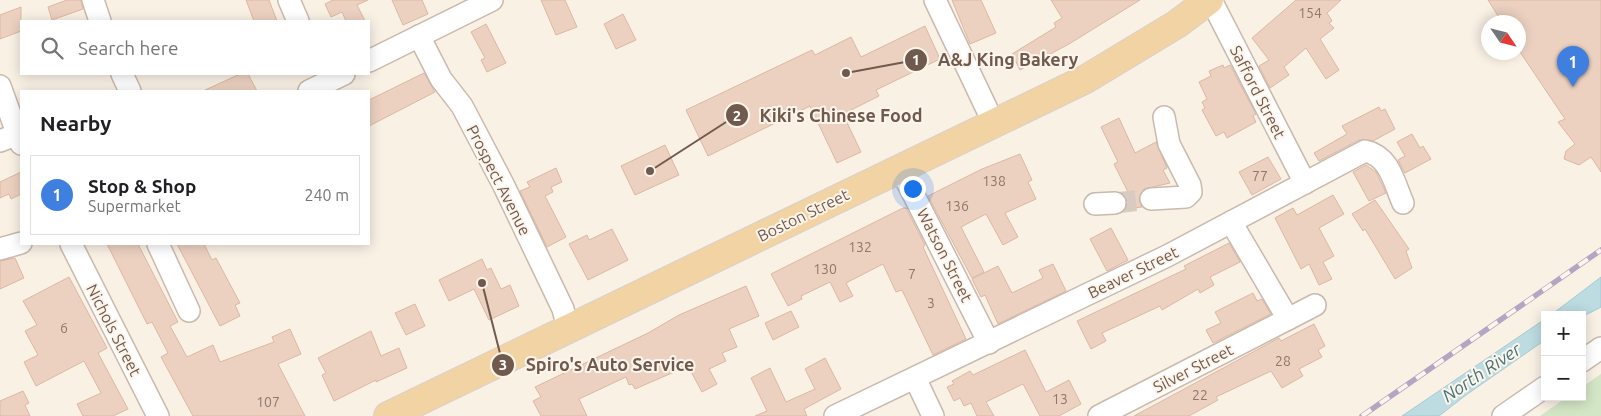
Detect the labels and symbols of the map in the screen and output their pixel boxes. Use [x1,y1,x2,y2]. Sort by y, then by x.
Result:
house number: 154 [1298,5,1322,21]
north arrow [1481,15,1526,60]
callout: A&J King Bakery [903,43,1089,76]
street label: Safford Street [1227,43,1289,142]
pin: 1 [1557,46,1589,87]
text: A&J King Bakery [938,49,1079,69]
text: 1 [912,51,920,68]
callout: Kiki's Chinese Food [725,99,933,132]
text: Kiki's Chinese Food [760,105,923,125]
text: 2 [733,107,741,124]
street label: Prospect Avenue [463,122,535,238]
house number: 77 [1252,168,1268,184]
house number: 138 [982,173,1006,189]
your location [900,176,926,202]
street label: Boston Street [754,185,852,245]
house number: 136 [945,198,969,214]
street label: Watson Street [914,205,977,305]
house number: 132 [848,239,872,255]
street label: Beaver Street [1085,242,1182,302]
house number: 130 [813,261,837,277]
house number: 7 [908,266,916,282]
street label: Nichols Street [83,281,145,380]
house number: 3 [927,295,935,311]
house number: 6 [60,320,68,336]
water label: North River [1438,338,1525,406]
street label: Silver Street [1150,340,1237,396]
callout: Spiro's Auto Service [490,348,704,381]
house number: 28 [1275,353,1291,369]
text: Spiro's Auto Service [526,354,694,374]
text: 3 [499,356,507,373]
house number: 22 [1192,387,1208,403]
house number: 13 [1052,391,1068,407]
house number: 107 [256,394,280,410]

